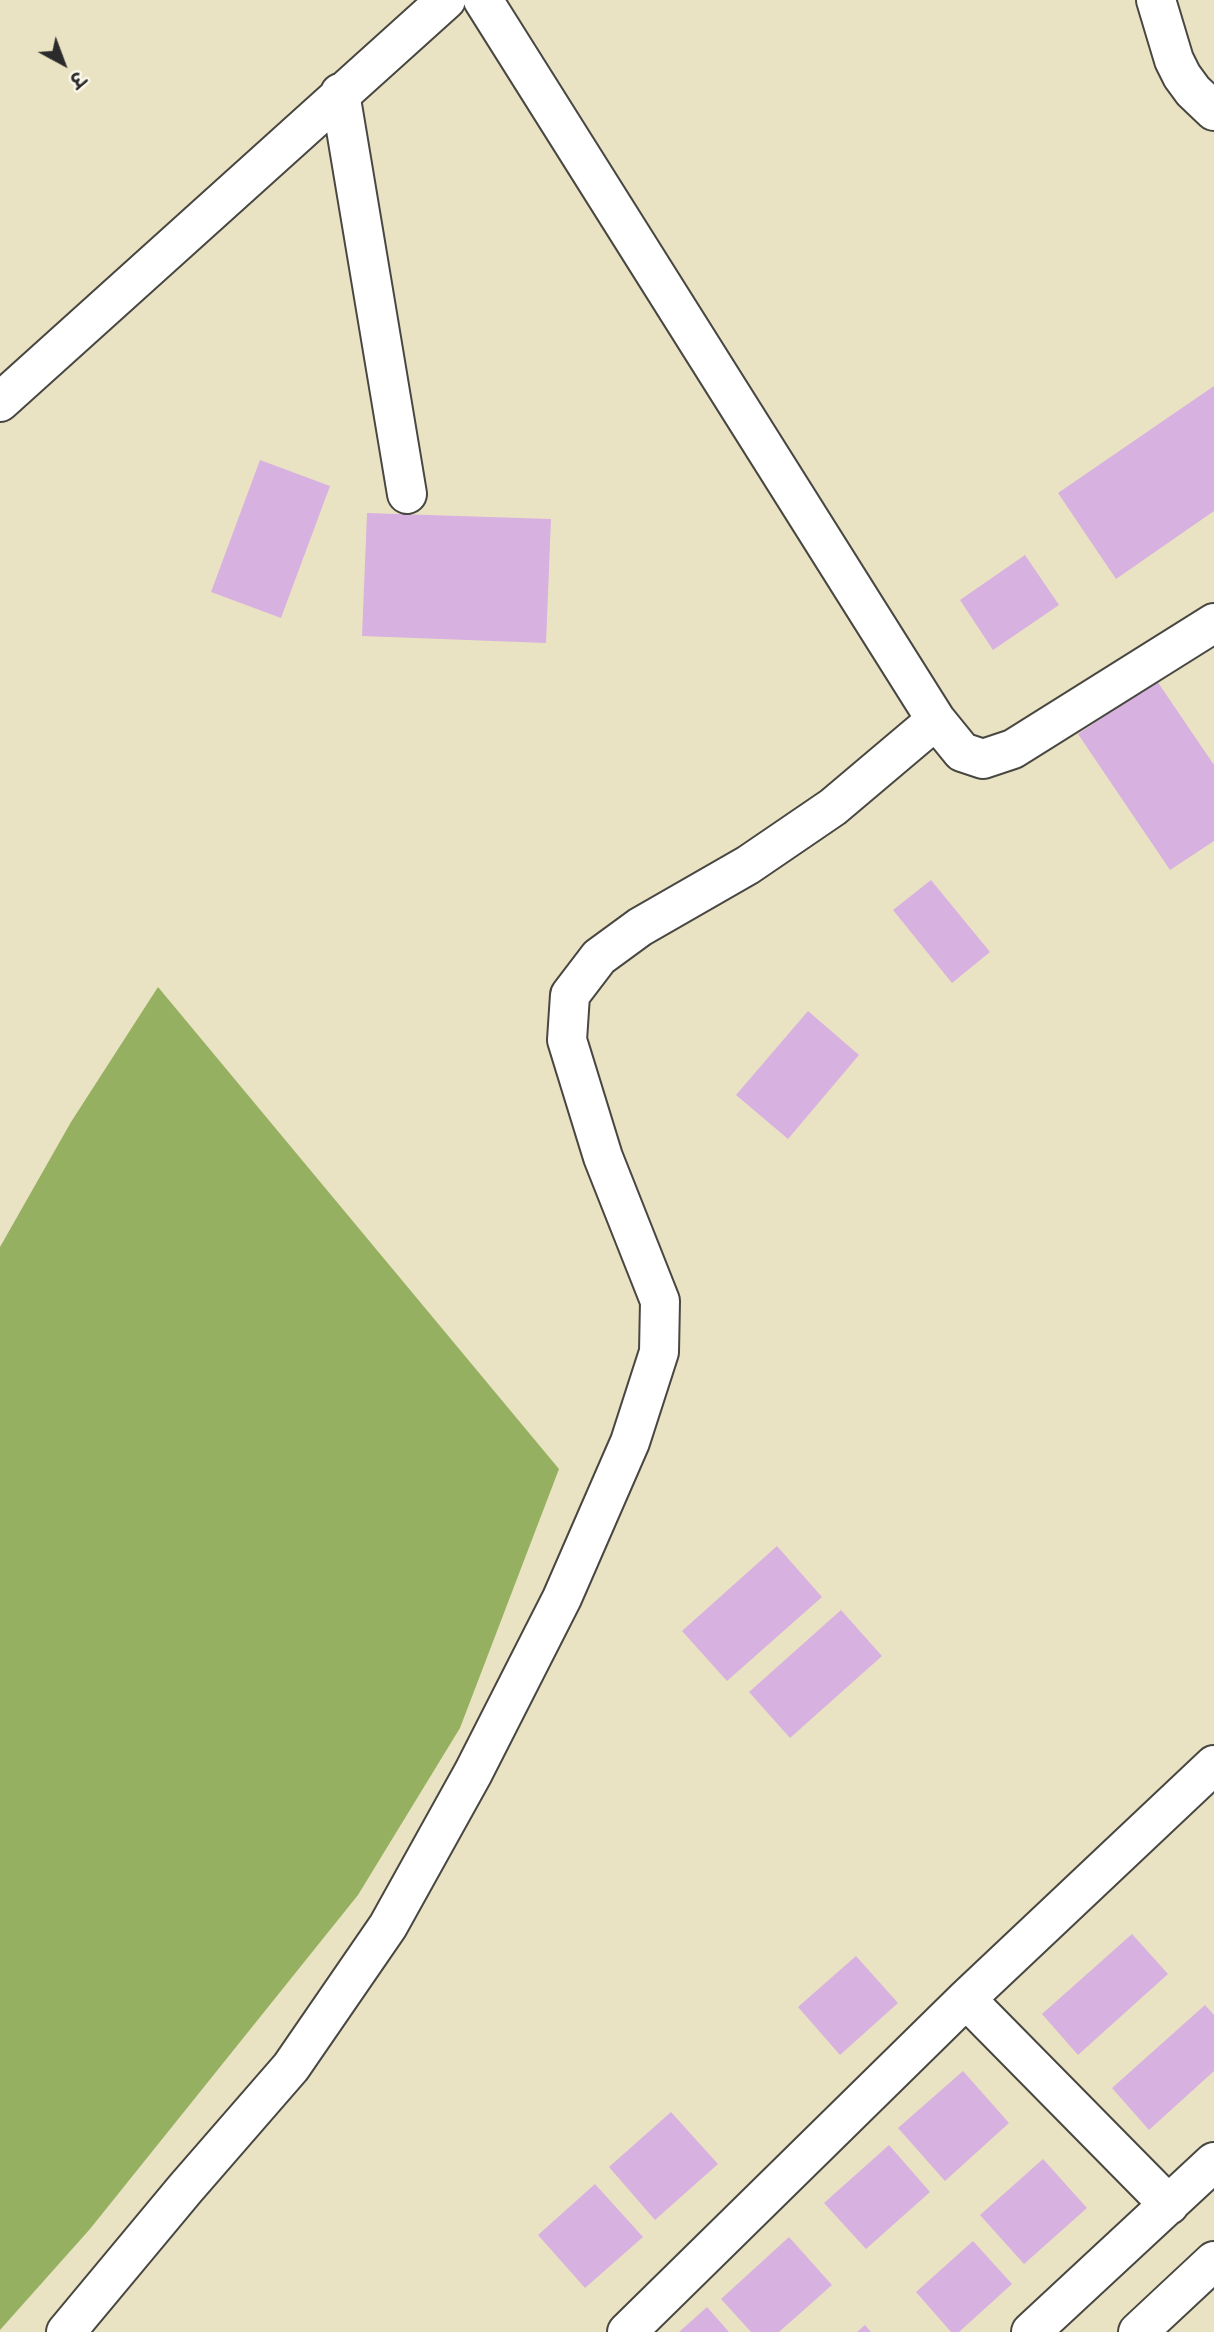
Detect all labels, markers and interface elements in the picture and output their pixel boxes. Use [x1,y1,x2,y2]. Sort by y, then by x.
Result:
north arrow [28,28,98,98]
text: उ [65,66,89,91]

